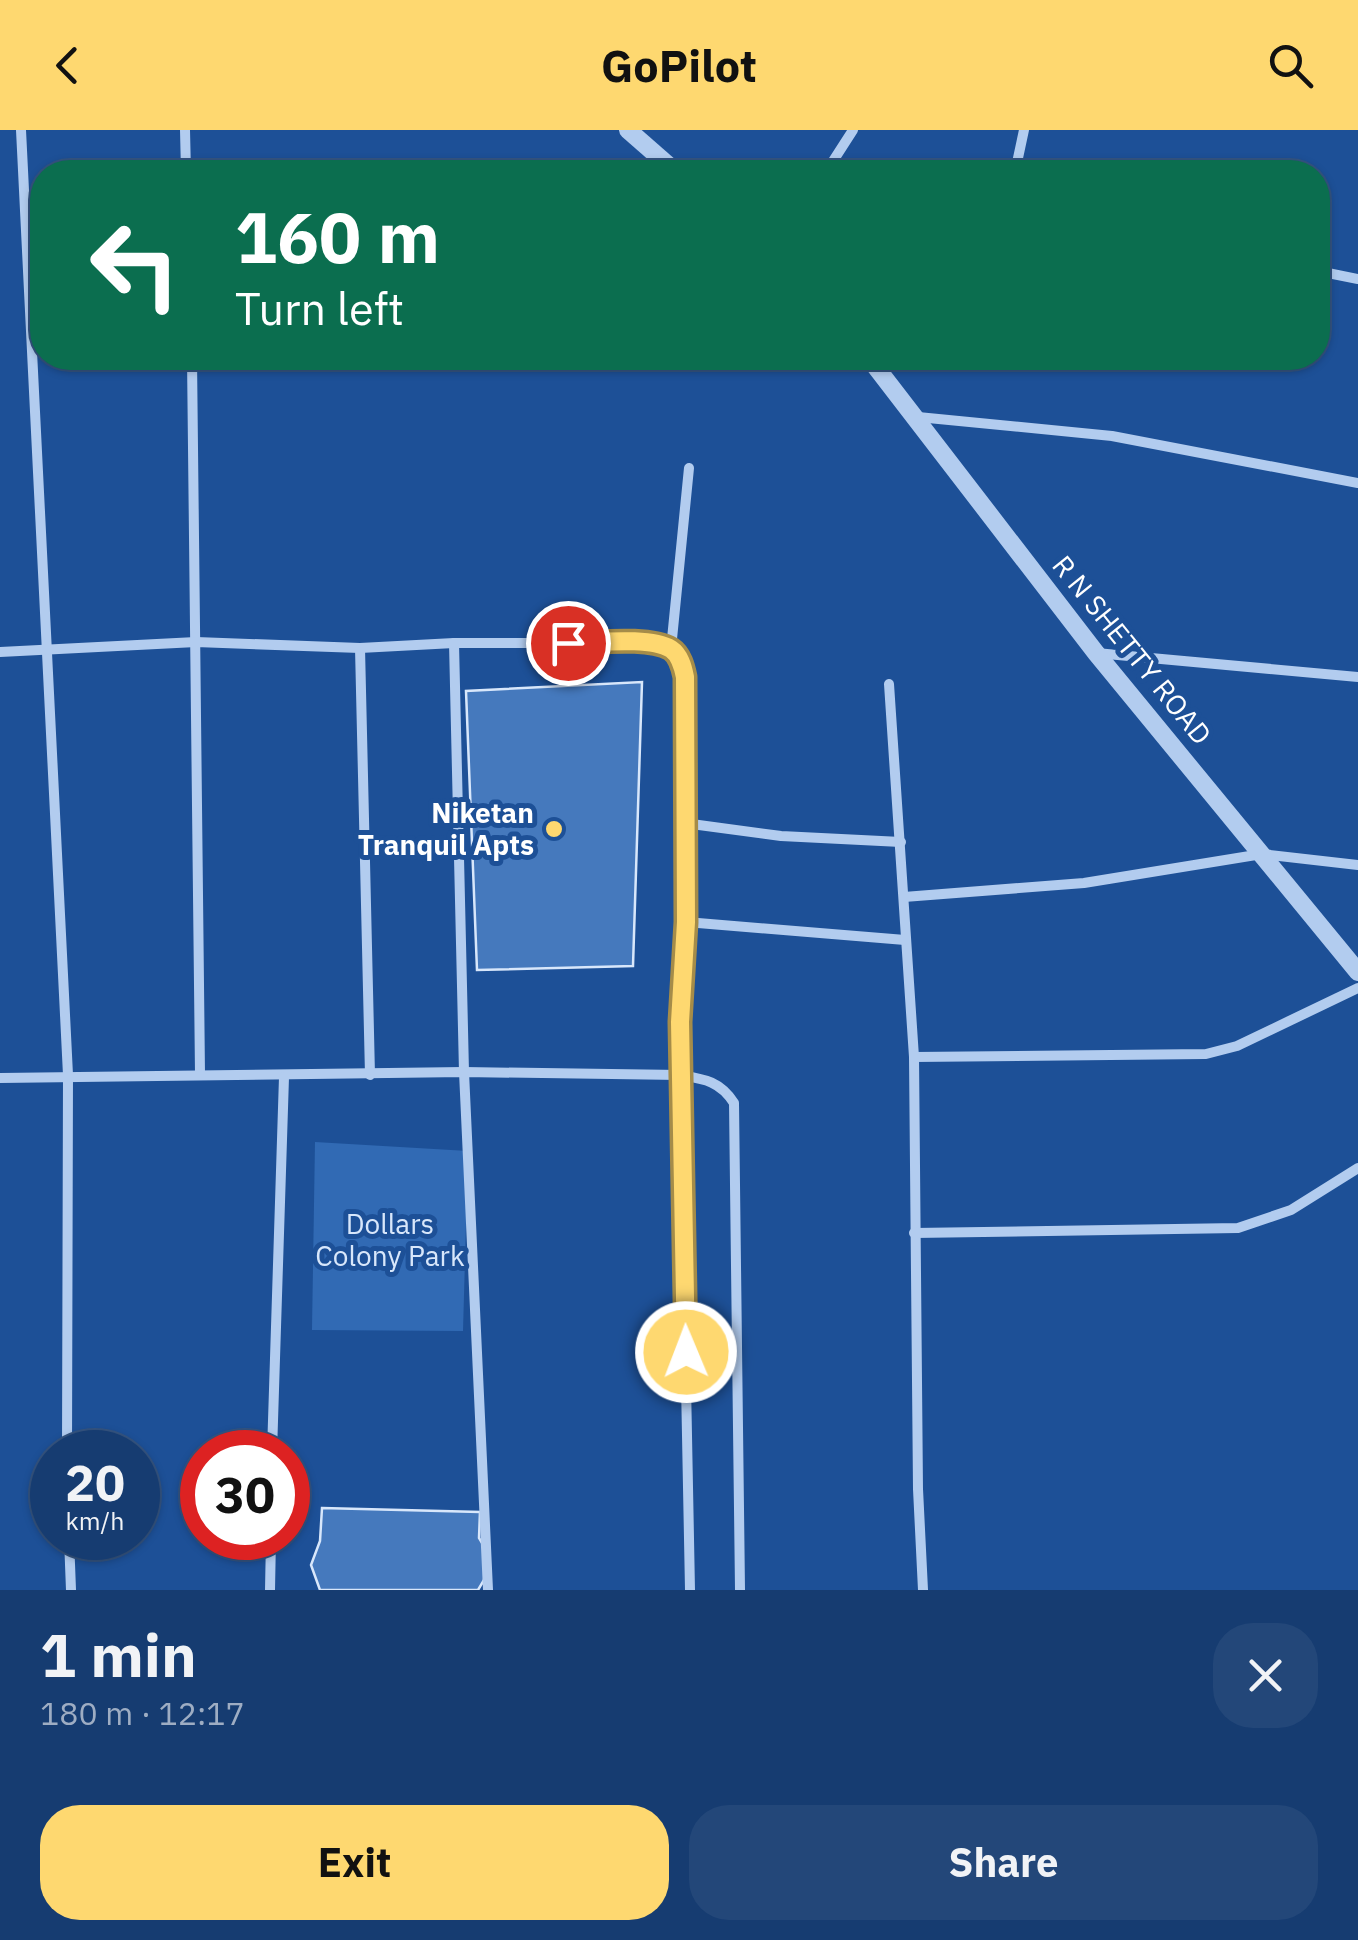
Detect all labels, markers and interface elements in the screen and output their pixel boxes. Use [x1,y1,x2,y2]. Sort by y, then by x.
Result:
text: GoPilot [601,36,757,94]
icon: back [40,38,95,93]
icon: search [1263,38,1318,93]
text: 160 m [235,191,440,282]
icon: left [70,200,200,330]
text: Turn left [235,279,404,337]
street label: R N SHETTY ROAD [1045,547,1220,752]
pin [526,601,611,686]
icon: arrive [541,616,596,671]
place label: Niketan Tranquil Apts [358,794,534,863]
marker: Niketan Tranquil Apts [543,818,565,840]
park label: Dollars Colony Park [315,1205,465,1274]
position arrow [634,1300,738,1404]
speed limit sign: 30 [180,1430,310,1560]
text: 20 [65,1450,125,1515]
text: km/h [66,1504,124,1537]
text: 1 min [40,1615,197,1694]
button: close [1213,1623,1318,1728]
text: 180 m · 12:17 [40,1692,245,1734]
button: Exit [40,1805,669,1920]
button: Share [689,1805,1318,1920]

